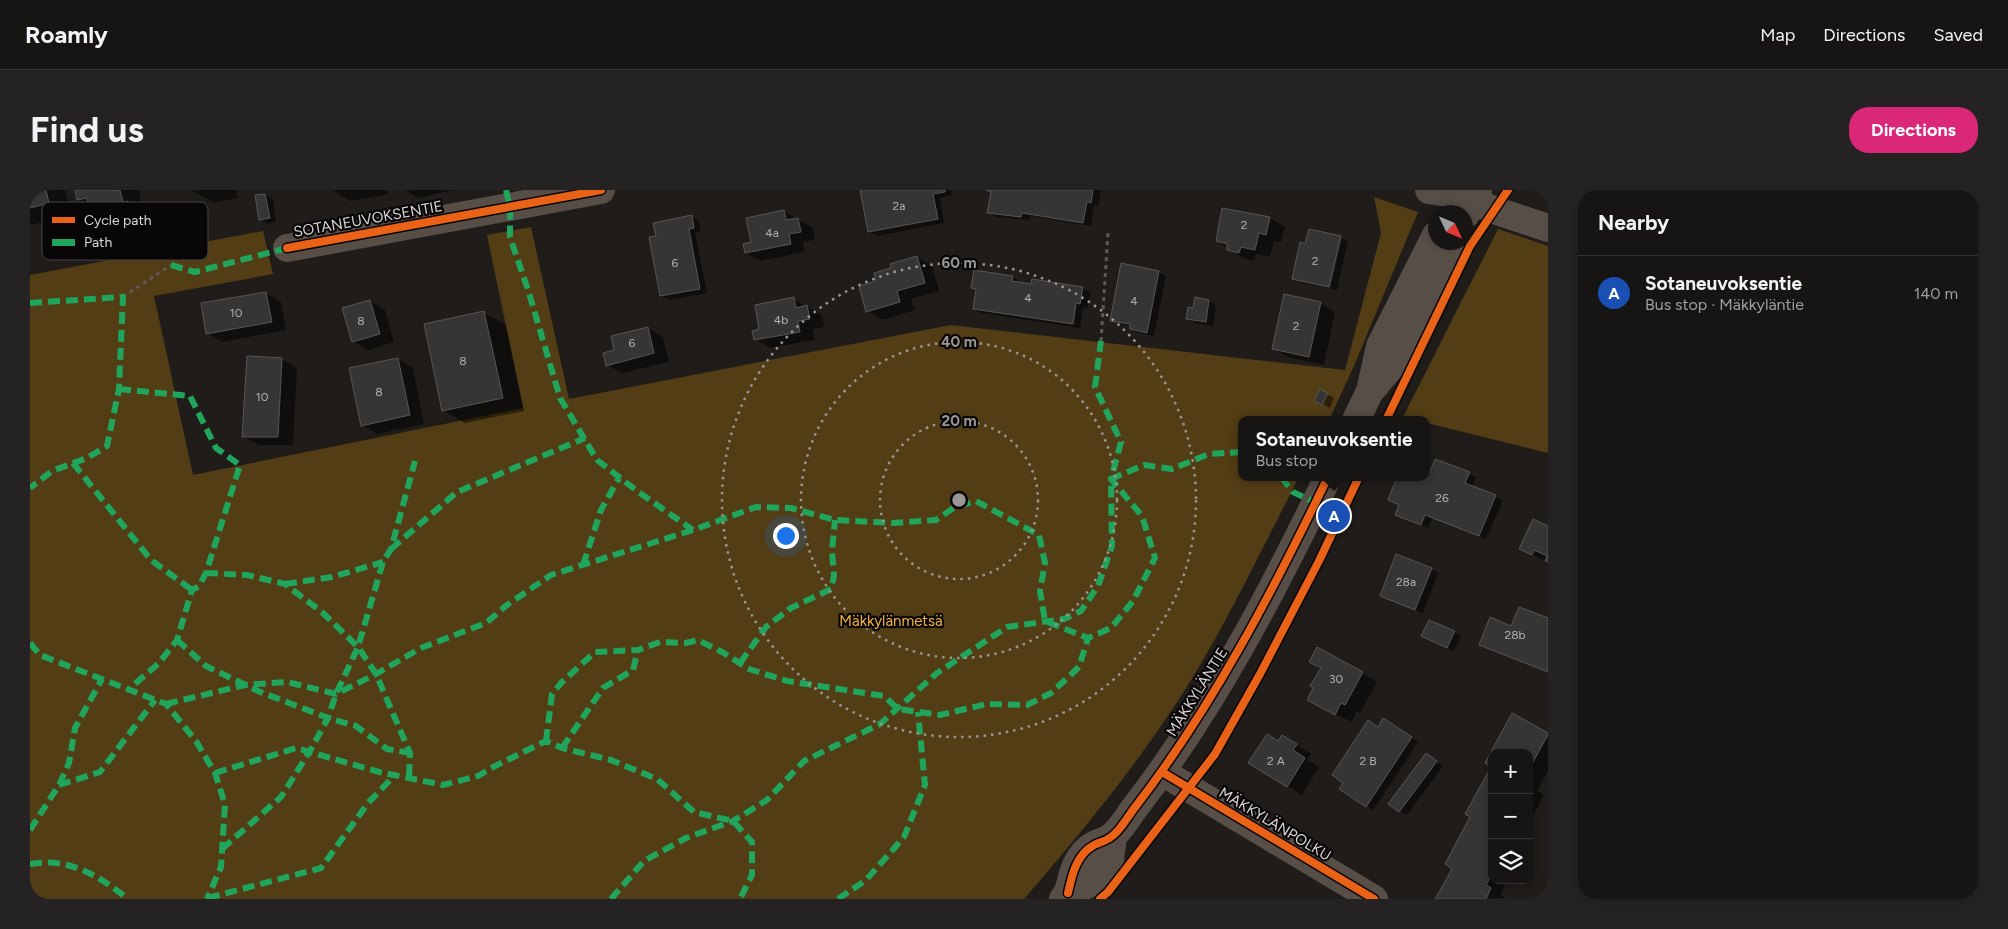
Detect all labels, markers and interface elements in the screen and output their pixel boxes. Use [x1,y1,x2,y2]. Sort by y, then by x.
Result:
text: Roamly [25,20,108,49]
text: Map [1760,24,1795,46]
text: Directions [1823,24,1905,46]
text: Saved [1933,24,1983,46]
button: Directions [1849,107,1978,153]
text: Find us [30,109,144,151]
street label: SOTANEUVOKSENTIE [292,197,444,241]
house number: 2a [893,199,905,213]
legend [42,202,208,260]
north arrow [1428,205,1473,250]
text: Nearby [1598,210,1669,235]
text: Cycle path [84,212,152,229]
house number: 2 [1241,218,1247,232]
house number: 4a [765,226,779,240]
text: Path [84,234,112,251]
text: 60 m [941,254,977,272]
house number: 2 [1312,254,1318,268]
house number: 6 [672,256,679,270]
text: Sotaneuvoksentie [1645,272,1802,295]
text: A [1608,284,1620,303]
text: 140 m [1914,284,1958,303]
house number: 4 [1024,291,1032,305]
house number: 4 [1130,294,1138,308]
text: Bus stop · Mäkkyläntie [1645,295,1804,314]
house number: 10 [230,306,243,320]
house number: 4b [774,313,788,327]
house number: 8 [357,314,365,328]
house number: 2 [1293,319,1299,333]
text: 40 m [941,333,977,351]
house number: 6 [629,336,636,350]
house number: 8 [459,354,467,368]
house number: 8 [375,385,383,399]
house number: 10 [256,390,269,404]
text: 20 m [941,412,977,430]
popup [1238,416,1430,481]
text: Sotaneuvoksentie [1255,428,1413,451]
text: Bus stop [1255,451,1318,470]
centre of rings [950,491,968,509]
house number: 26 [1435,491,1449,505]
pin: A [1318,497,1350,535]
your location [773,523,799,549]
house number: 28a [1396,575,1416,589]
park label: Mäkkylänmetsä [839,612,943,630]
house number: 28b [1504,628,1526,642]
street label: MÄKKYLÄNTIE [1163,644,1231,740]
house number: 30 [1329,672,1343,686]
map controls [1488,749,1533,884]
button: + [1488,749,1533,794]
house number: 2 A [1267,754,1285,768]
house number: 2 B [1359,754,1377,768]
street label: MÄKKYLÄNPOLKU [1216,783,1334,865]
button: − [1488,794,1533,839]
button: layers [1488,839,1533,884]

